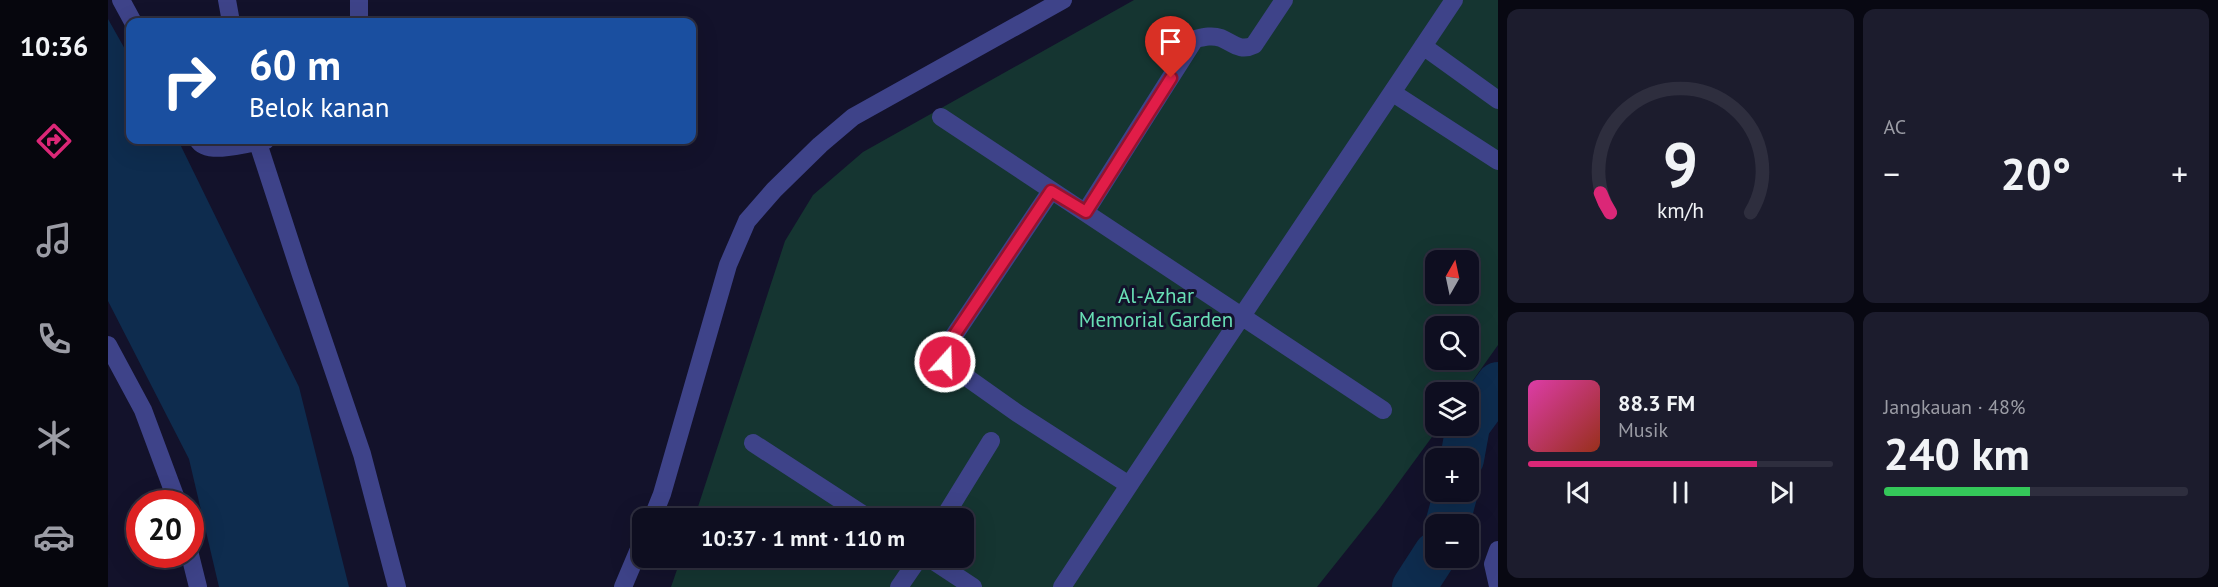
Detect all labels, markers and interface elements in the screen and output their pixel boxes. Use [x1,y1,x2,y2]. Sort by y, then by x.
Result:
pin [1145,16,1196,78]
icon: arrive [1154,25,1187,58]
text: 10:36 [20,29,88,63]
text: 60 m [249,37,341,92]
icon: right [150,42,228,120]
text: Belok kanan [249,90,389,124]
text: AC [1884,114,1906,140]
icon: directions [33,120,75,162]
text: 9 [1663,123,1698,204]
text: 20° [2000,144,2071,202]
text: − [1884,152,1900,195]
text: + [2171,152,2188,195]
text: km/h [1657,196,1704,224]
icon: music [33,219,75,261]
north arrow [1425,250,1479,304]
map controls [1425,250,1479,568]
park label: Al-Azhar Memorial Garden [1079,282,1233,333]
button: search [1425,316,1479,370]
icon: phone [33,318,75,360]
position arrow [913,330,977,394]
button: layers [1425,382,1479,436]
text: 88.3 FM [1618,389,1695,417]
text: Jangkauan · 48% [1884,394,2025,420]
icon: climate [33,417,75,459]
text: Musik [1618,417,1668,443]
text: 240 km [1884,424,2030,482]
button: + [1425,448,1479,502]
icon: previous [1562,476,1595,509]
icon: pause [1664,476,1697,509]
icon: next [1765,476,1798,509]
speed limit sign: 20 [126,490,204,568]
button: − [1425,514,1479,568]
icon: car [33,516,75,558]
text: 10:37 · 1 mnt · 110 m [701,524,905,552]

